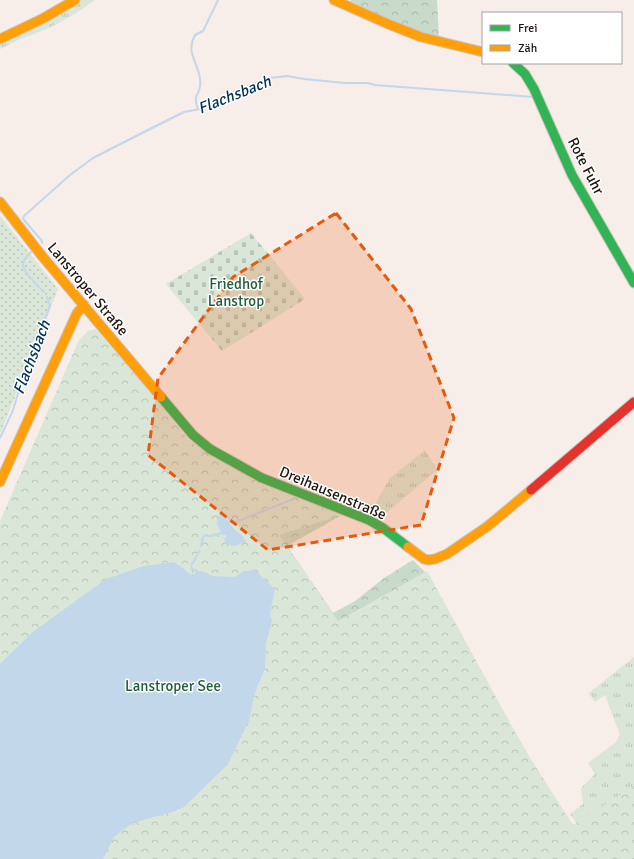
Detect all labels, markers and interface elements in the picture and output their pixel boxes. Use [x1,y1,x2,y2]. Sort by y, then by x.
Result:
legend [482,12,622,64]
text: Frei [518,21,537,36]
text: Zäh [518,41,537,56]
water label: Flachsbach [195,71,275,119]
street label: Rote Fuhr [564,134,608,198]
street label: Lanstroper Straße [44,239,132,339]
park label: Friedhof Lanstrop [208,275,264,310]
water label: Flachsbach [9,317,56,397]
street label: Dreihausenstraße [277,462,389,524]
park label: Lanstroper See [125,677,221,695]

